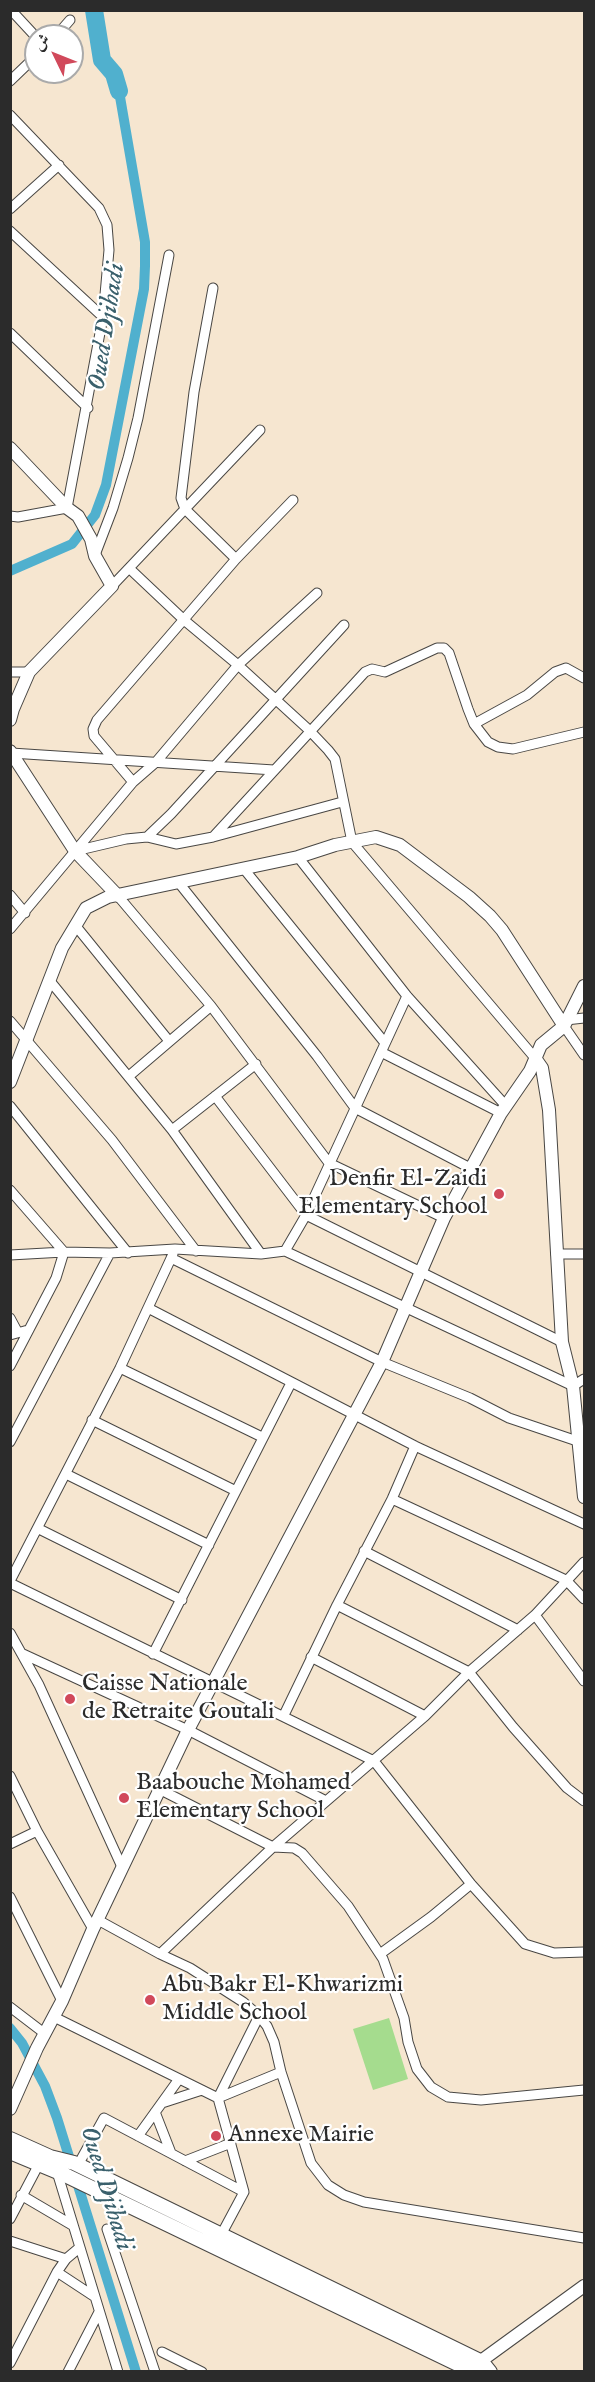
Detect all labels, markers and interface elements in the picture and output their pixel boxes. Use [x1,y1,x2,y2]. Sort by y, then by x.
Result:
north arrow [24,24,84,84]
text: ش [30,30,55,56]
water label: Oued Djihadi [83,261,133,393]
place label: Denfir El-Zaidi Elementary School [299,1166,487,1222]
marker: Denfir El-Zaidi Elementary School [492,1187,506,1201]
place label: Caisse Nationale de Retraite Goutali [82,1671,274,1727]
marker: Caisse Nationale de Retraite Goutali [63,1692,77,1706]
place label: Baabouche Mohamed Elementary School [136,1770,351,1826]
marker: Baabouche Mohamed Elementary School [117,1791,131,1805]
place label: Abu Bakr El-Khwarizmi Middle School [162,1972,403,2028]
marker: Abu Bakr El-Khwarizmi Middle School [143,1993,157,2007]
place label: Annexe Mairie [228,2122,374,2150]
water label: Oued Djihadi [71,2123,139,2255]
marker: Annexe Mairie [209,2129,223,2143]

